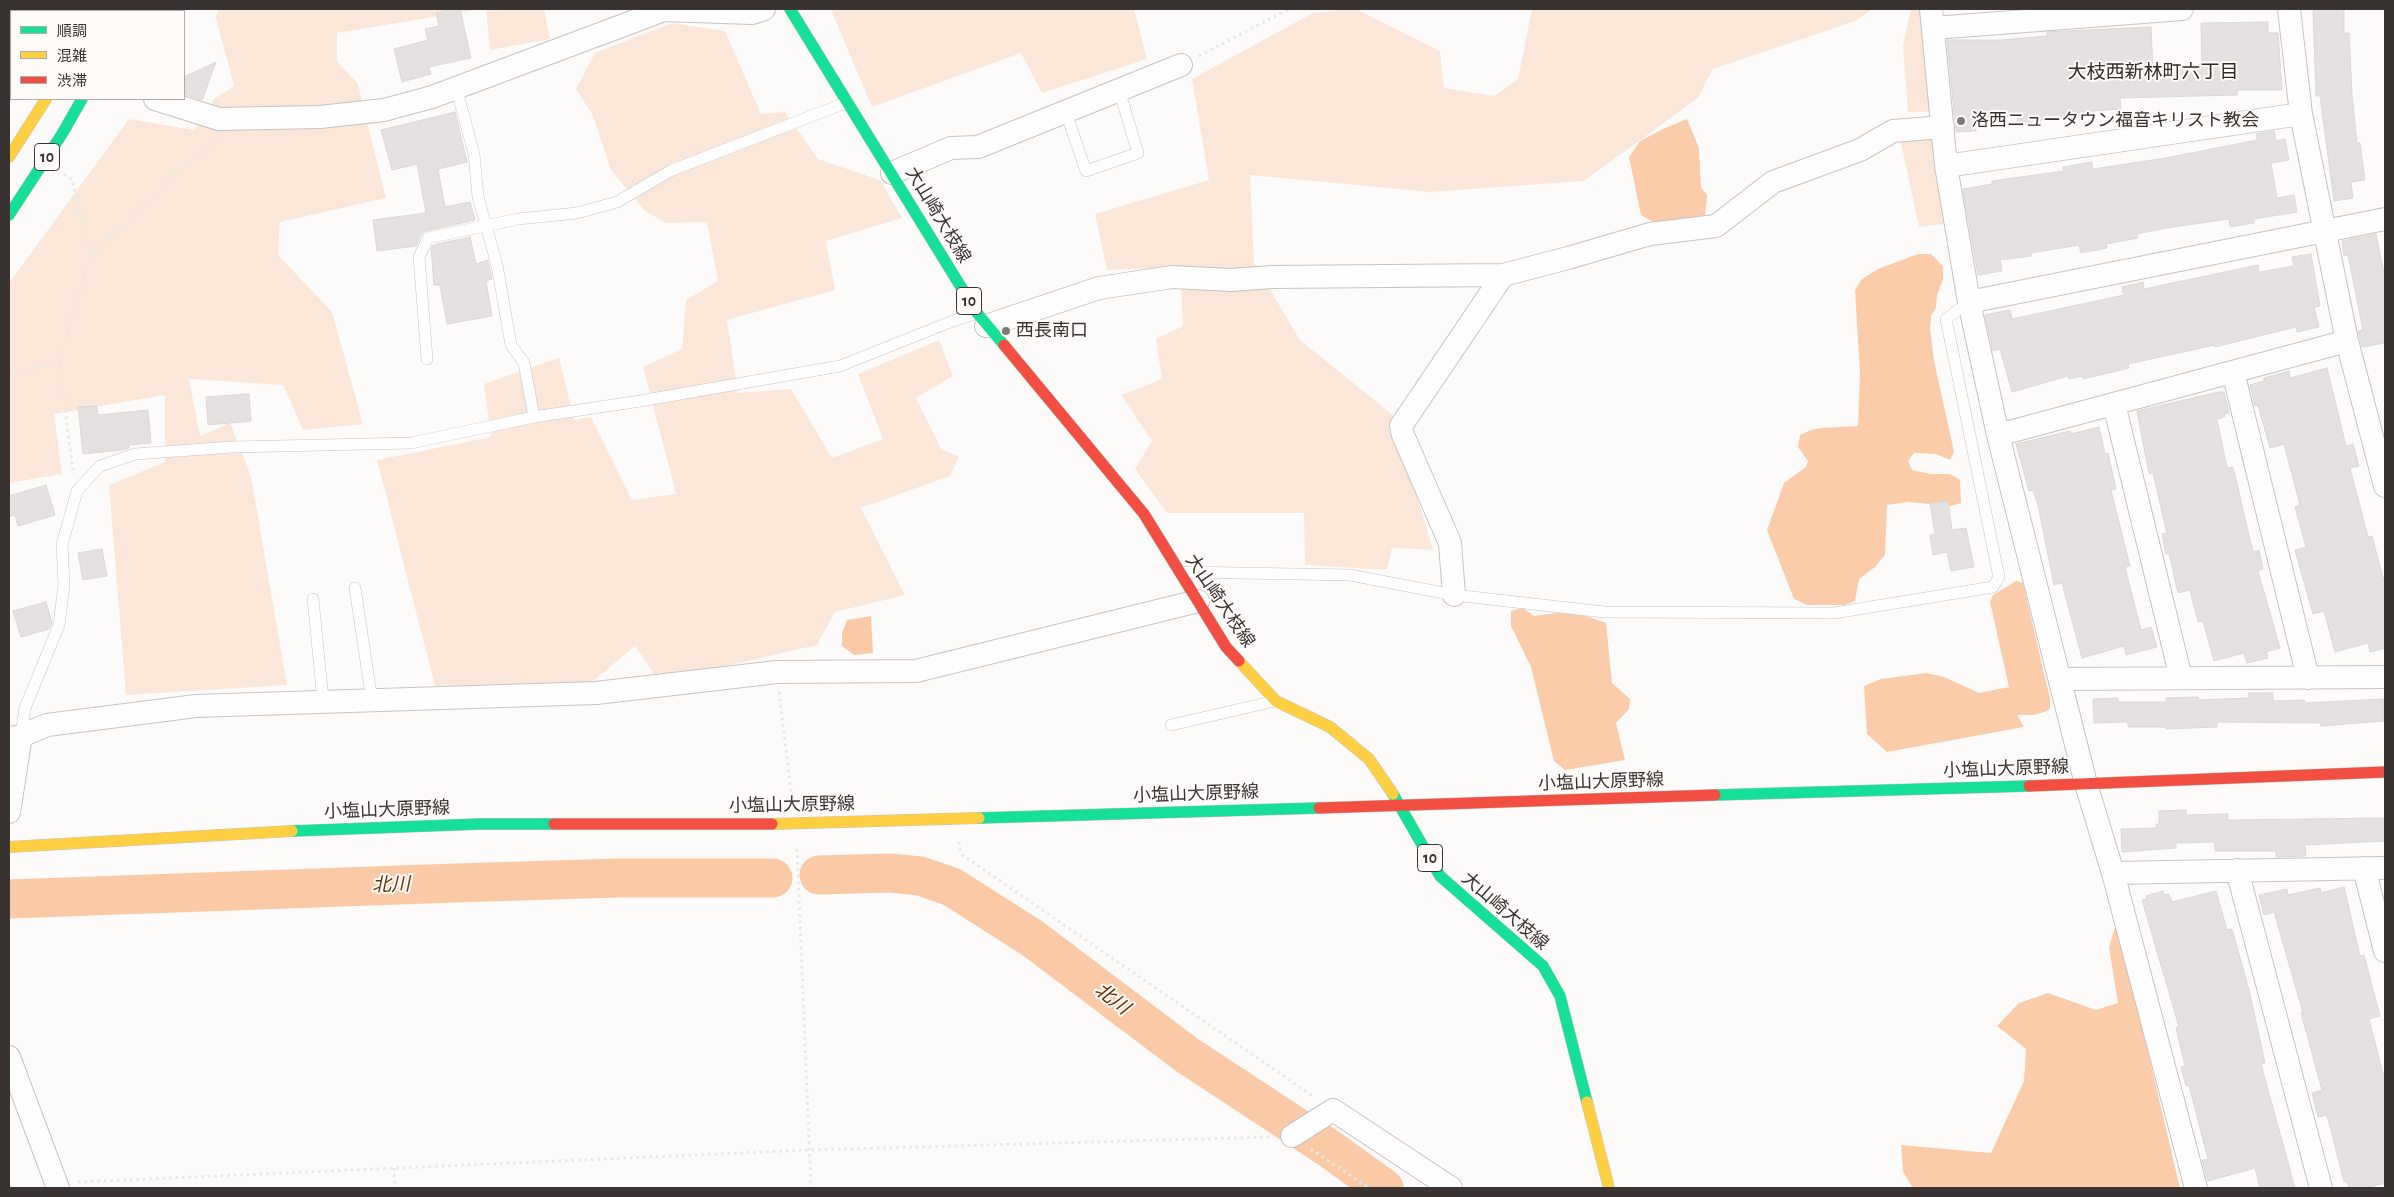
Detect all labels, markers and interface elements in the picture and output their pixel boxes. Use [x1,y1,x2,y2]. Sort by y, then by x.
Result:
legend [10,10,185,100]
text: 順調 [57,24,87,39]
text: 混雑 [57,49,87,64]
district label: 大枝西新林町六丁目 [2068,61,2238,83]
text: 渋滞 [57,74,87,89]
place label: 洛西ニュータウン福音キリスト教会 [1971,110,2259,132]
marker: 洛西ニュータウン福音キリスト教会 [1955,115,1967,127]
road number: 10 [34,144,60,170]
street label: 大山崎大枝線 [901,163,975,267]
road number: 10 [956,288,982,314]
place label: 西長南口 [1016,320,1088,342]
marker: 西長南口 [1000,325,1012,337]
street label: 大山崎大枝線 [1181,550,1259,652]
street label: 小塩山大原野線 [1943,756,2069,782]
street label: 小塩山大原野線 [1538,769,1664,795]
street label: 小塩山大原野線 [1133,781,1259,807]
street label: 小塩山大原野線 [729,793,855,817]
street label: 小塩山大原野線 [324,797,450,823]
road number: 10 [1418,844,1442,871]
street label: 大山崎大枝線 [1457,867,1553,955]
water label: 北川 [372,873,410,897]
water label: 北川 [1090,978,1134,1020]

